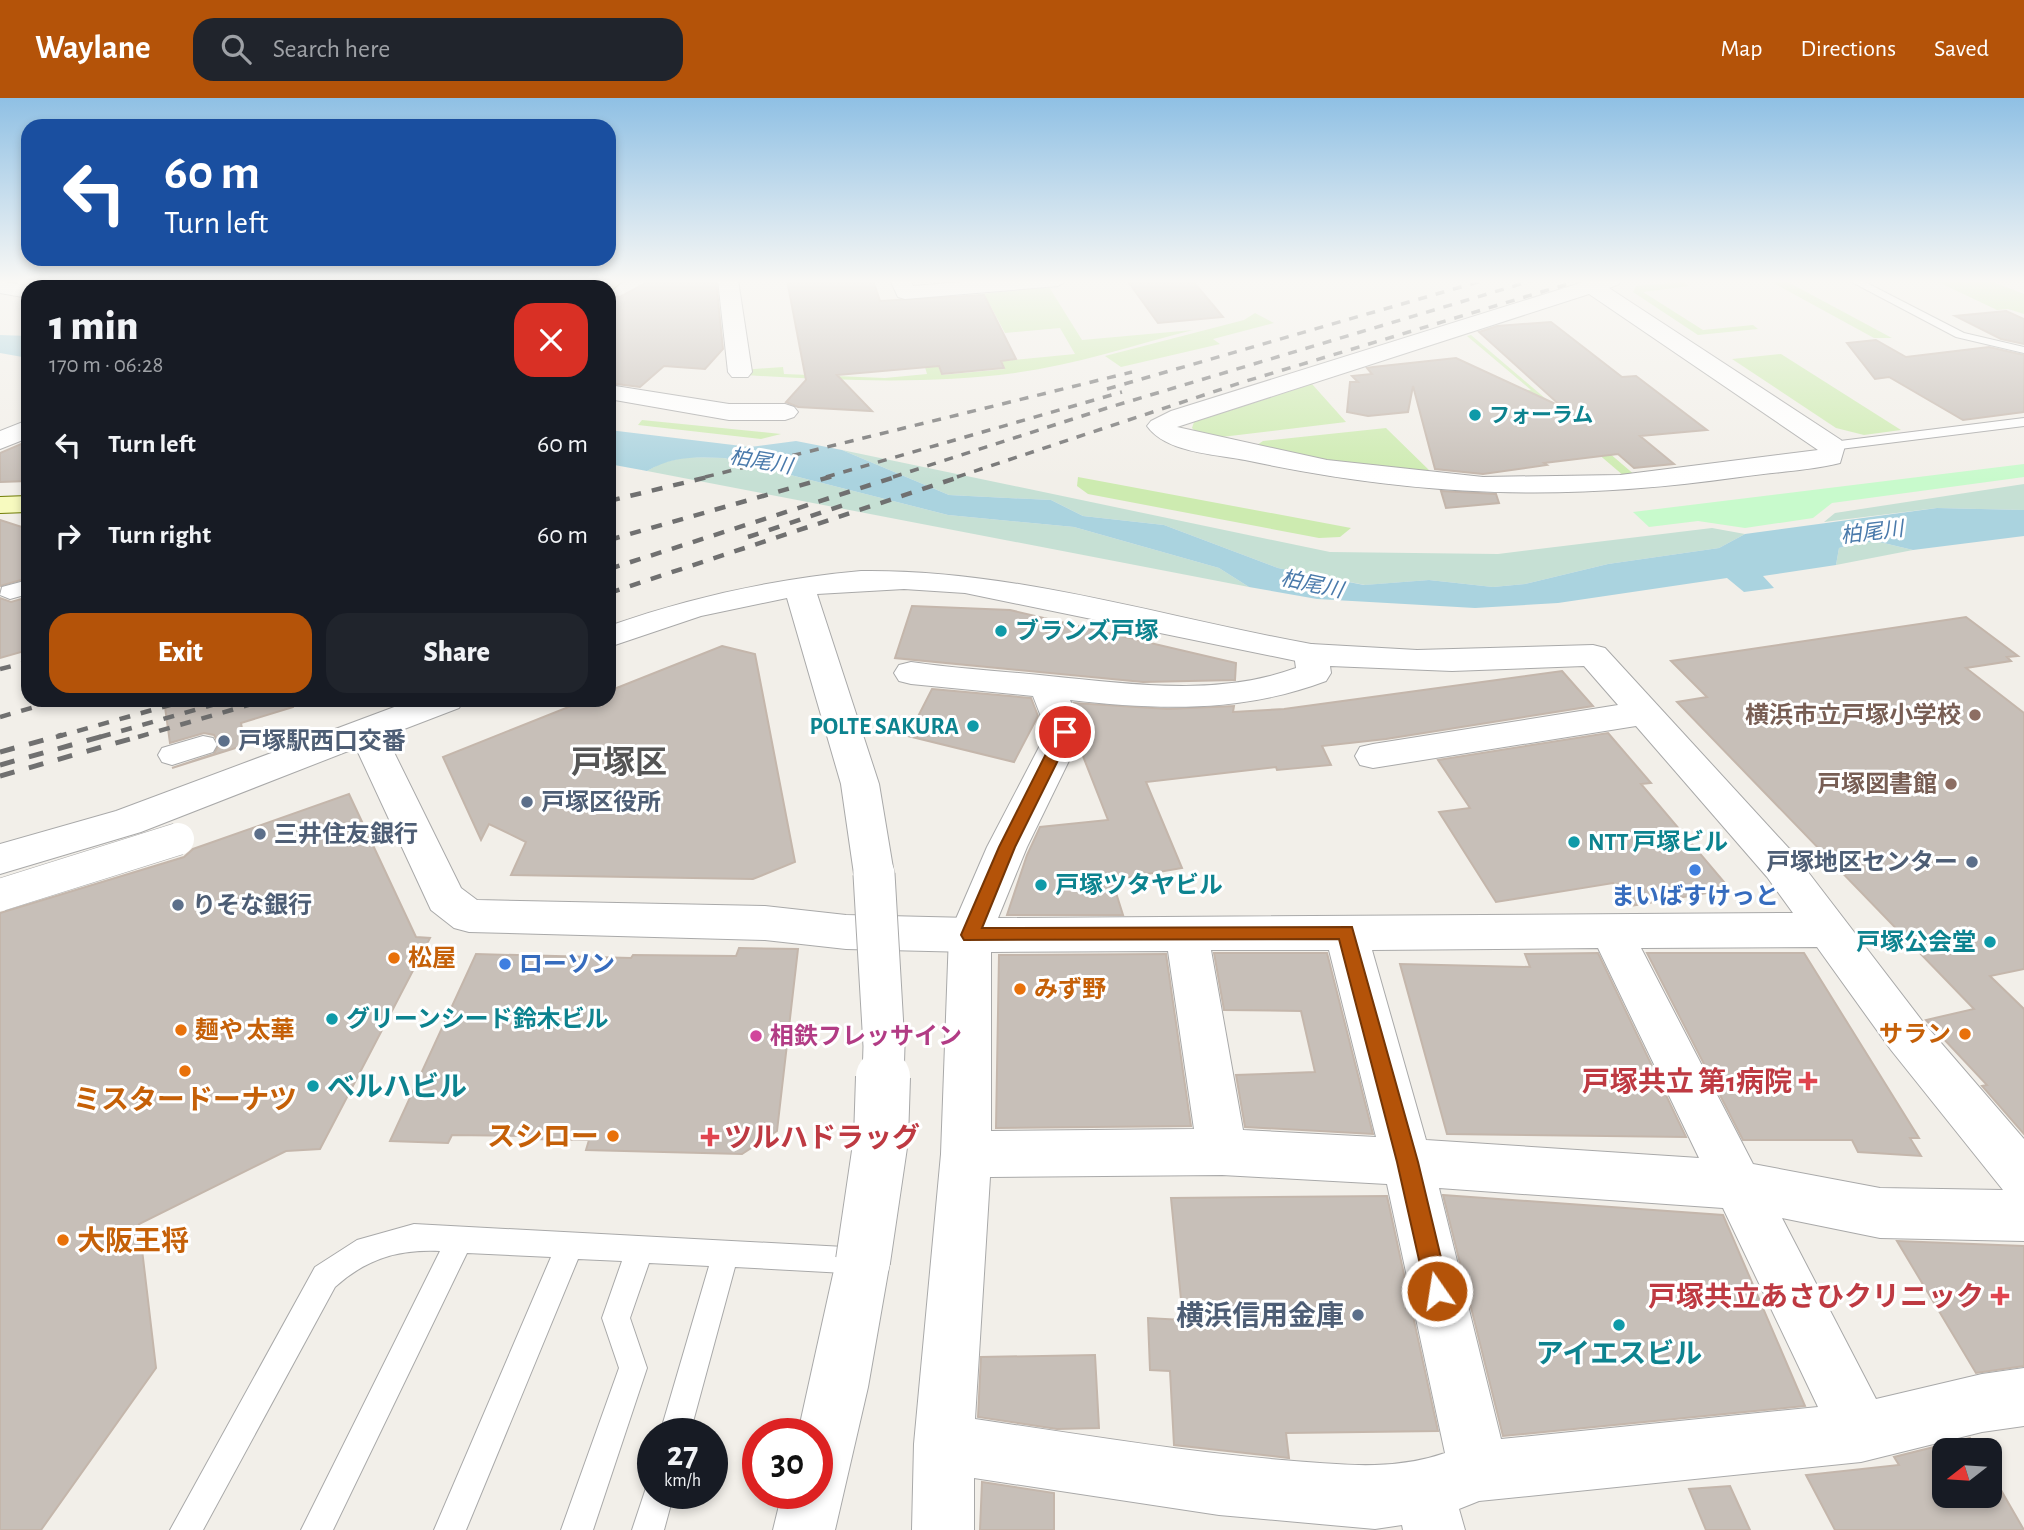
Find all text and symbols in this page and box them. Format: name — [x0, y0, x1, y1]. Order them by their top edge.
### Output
search box — [193, 18, 683, 81]
icon: search — [217, 30, 255, 68]
text: Waylane — [35, 32, 151, 65]
text: Search here — [273, 36, 390, 62]
text: Map — [1720, 37, 1762, 61]
text: Directions — [1800, 37, 1896, 61]
text: Saved — [1934, 37, 1989, 61]
icon: left — [49, 147, 140, 238]
text: 60 m — [164, 149, 260, 198]
text: Turn left — [164, 207, 268, 239]
button: close — [514, 303, 588, 377]
text: 1 min — [49, 305, 138, 347]
text: 170 m · 06:28 — [49, 354, 163, 377]
place label: フォーラム — [1489, 405, 1593, 426]
marker: フォーラム — [1467, 407, 1483, 423]
icon: left — [49, 426, 87, 464]
text: Turn left — [108, 431, 196, 457]
text: 60 m — [537, 431, 588, 457]
water label: 柏尾川 — [728, 445, 796, 478]
icon: right — [49, 517, 87, 555]
water label: 柏尾川 — [1839, 517, 1907, 547]
text: Turn right — [108, 522, 211, 548]
text: 60 m — [537, 522, 588, 548]
water label: 柏尾川 — [1279, 567, 1347, 602]
button: Exit — [49, 613, 312, 693]
button: Share — [326, 613, 588, 693]
place label: ブランズ戸塚 — [1015, 618, 1159, 644]
marker: ブランズ戸塚 — [993, 623, 1009, 639]
pin — [1035, 702, 1095, 762]
place label: 横浜市立戸塚小学校 — [1745, 702, 1961, 728]
marker: 横浜市立戸塚小学校 — [1967, 707, 1983, 723]
icon: arrive — [1046, 713, 1084, 751]
place label: POLTE SAKURA — [809, 715, 960, 739]
marker: POLTE SAKURA — [965, 718, 981, 734]
place label: 戸塚駅西口交番 — [238, 728, 406, 754]
marker: 戸塚駅西口交番 — [216, 733, 232, 749]
district label: 戸塚区 — [571, 746, 667, 779]
place label: 戸塚図書館 — [1817, 771, 1937, 797]
marker: 戸塚図書館 — [1943, 776, 1959, 792]
place label: 戸塚区役所 — [541, 789, 661, 815]
marker: 戸塚区役所 — [519, 794, 535, 810]
place label: 三井住友銀行 — [274, 821, 418, 847]
marker: 三井住友銀行 — [252, 826, 268, 842]
place label: NTT 戸塚ビル — [1588, 829, 1728, 855]
marker: NTT 戸塚ビル — [1566, 834, 1582, 850]
place label: 戸塚地区センター — [1766, 849, 1958, 875]
marker: 戸塚地区センター — [1964, 854, 1980, 870]
marker: まいばすけっと — [1687, 862, 1703, 878]
place label: 戸塚ツタヤビル — [1055, 872, 1223, 898]
marker: 戸塚ツタヤビル — [1033, 877, 1049, 893]
place label: まいばすけっと — [1611, 883, 1779, 909]
place label: りそな銀行 — [192, 892, 312, 918]
marker: りそな銀行 — [170, 897, 186, 913]
place label: 戸塚公会堂 — [1856, 929, 1976, 955]
marker: 戸塚公会堂 — [1982, 934, 1998, 950]
place label: 松屋 — [408, 945, 456, 971]
marker: 松屋 — [386, 950, 402, 966]
place label: ローソン — [519, 953, 615, 977]
marker: ローソン — [497, 956, 513, 972]
place label: みず野 — [1034, 976, 1106, 1002]
marker: みず野 — [1012, 981, 1028, 997]
place label: グリーンシード鈴木ビル — [346, 1006, 609, 1032]
marker: グリーンシード鈴木ビル — [324, 1011, 340, 1027]
place label: 麺や 太華 — [195, 1017, 295, 1043]
marker: 麺や 太華 — [173, 1022, 189, 1038]
place label: 相鉄フレッサイン — [770, 1023, 962, 1049]
place label: サラン — [1879, 1023, 1951, 1047]
marker: サラン — [1957, 1026, 1973, 1042]
marker: 相鉄フレッサイン — [748, 1028, 764, 1044]
marker: ミスタードーナツ — [177, 1063, 193, 1079]
place label: 戸塚共立 第1病院 — [1582, 1066, 1792, 1097]
marker: 戸塚共立 第1病院 — [1798, 1071, 1818, 1091]
place label: ベルハビル — [327, 1072, 467, 1102]
marker: ベルハビル — [305, 1078, 321, 1094]
place label: ミスタードーナツ — [73, 1085, 297, 1115]
place label: ツルハドラッグ — [724, 1122, 920, 1153]
place label: スシロー — [487, 1123, 599, 1152]
marker: スシロー — [605, 1128, 621, 1144]
marker: ツルハドラッグ — [702, 1129, 718, 1145]
place label: 大阪王将 — [77, 1226, 189, 1256]
marker: 大阪王将 — [55, 1232, 71, 1248]
position arrow — [1400, 1254, 1474, 1328]
place label: 戸塚共立あさひクリニック — [1648, 1282, 1984, 1312]
marker: 戸塚共立あさひクリニック — [1990, 1286, 2010, 1306]
place label: 横浜信用金庫 — [1176, 1301, 1344, 1331]
marker: 横浜信用金庫 — [1350, 1307, 1366, 1323]
marker: アイエスビル — [1611, 1317, 1627, 1333]
place label: アイエスビル — [1536, 1339, 1702, 1369]
speed limit sign: 30 — [742, 1418, 833, 1509]
text: 27 — [667, 1437, 698, 1472]
north arrow — [1932, 1438, 2002, 1508]
map controls — [1932, 1438, 2002, 1508]
text: km/h — [664, 1472, 701, 1490]

